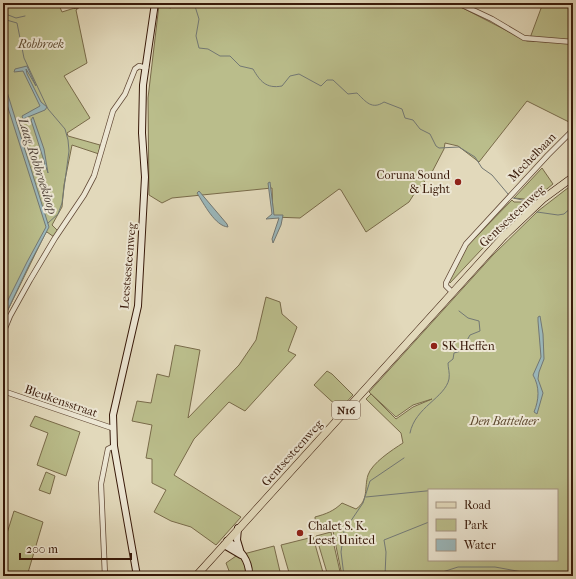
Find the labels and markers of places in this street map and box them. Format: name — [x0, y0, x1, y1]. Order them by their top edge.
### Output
place label: Coruna Sound & Light — [376, 168, 451, 196]
marker: Coruna Sound & Light — [453, 177, 463, 187]
place label: SK Heffen — [442, 339, 495, 353]
marker: SK Heffen — [429, 341, 439, 351]
place label: Chalet S. K. Leest United — [308, 519, 375, 547]
marker: Chalet S. K. Leest United — [295, 528, 305, 538]

